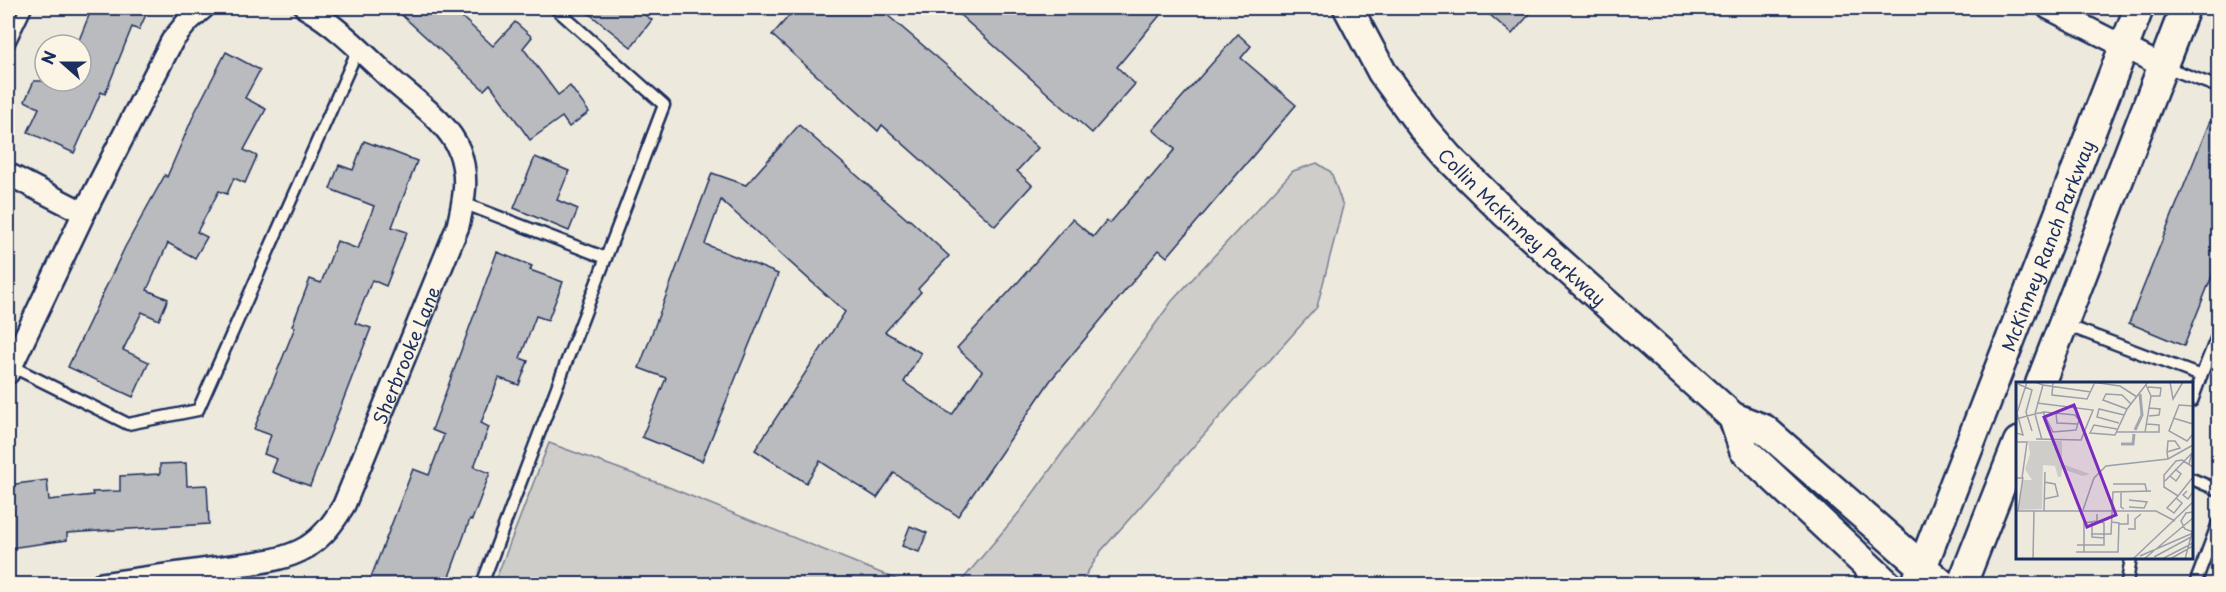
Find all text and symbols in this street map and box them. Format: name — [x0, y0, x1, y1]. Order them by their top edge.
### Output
north arrow — [33, 33, 93, 93]
text: N — [35, 47, 62, 67]
street label: McKinney Ranch Parkway — [1994, 136, 2100, 355]
street label: Collin McKinney Parkway — [1432, 142, 1613, 311]
street label: Sherbrooke Lane — [365, 282, 446, 428]
inset map — [2016, 382, 2193, 559]

